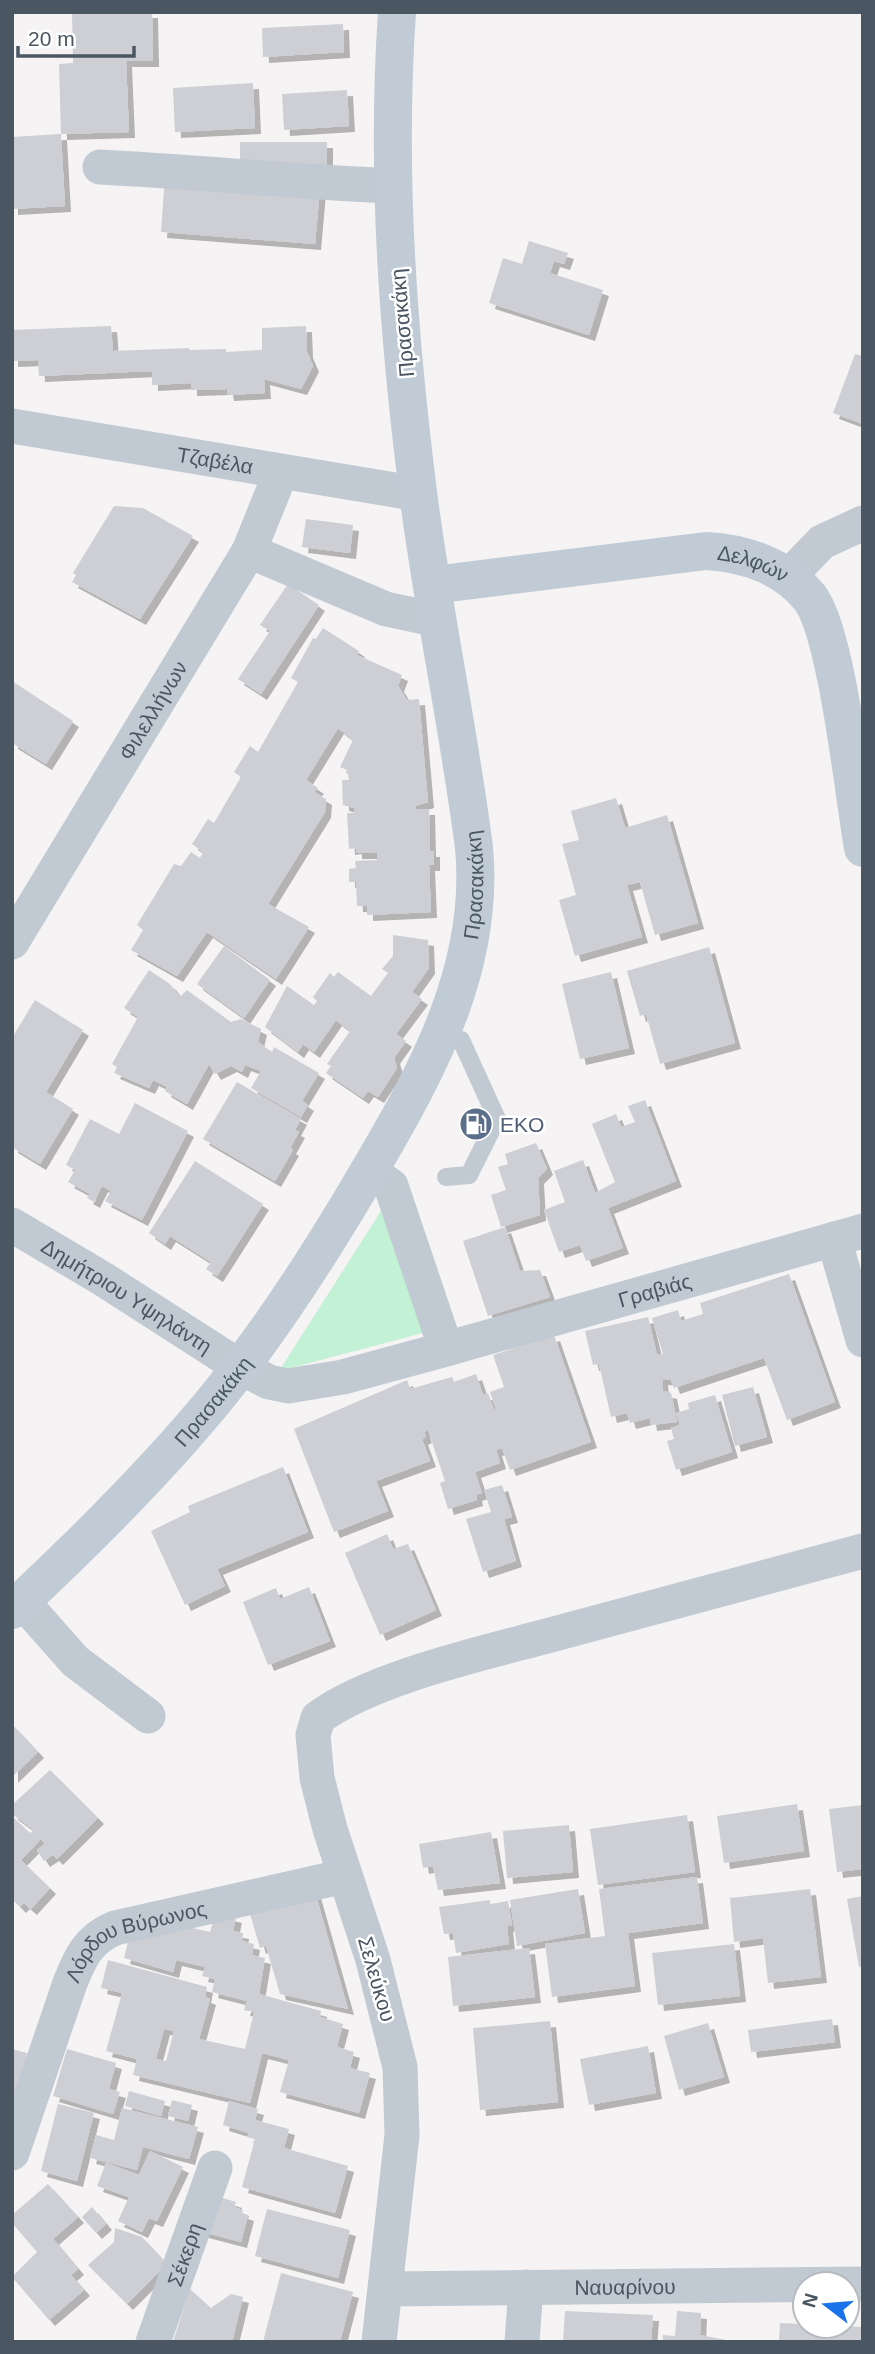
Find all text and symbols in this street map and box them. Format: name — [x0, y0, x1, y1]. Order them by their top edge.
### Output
scale bar — [18, 14, 133, 58]
text: 20 m — [28, 27, 75, 50]
street label: Πρασακάκη — [386, 268, 418, 378]
street label: Τζαβέλα — [175, 442, 255, 478]
street label: Δελφών — [716, 540, 793, 586]
street label: Φιλελλήνων — [114, 657, 191, 764]
street label: Πρασακάκη — [458, 829, 487, 941]
fuel station icon: EKO — [457, 1105, 495, 1143]
place label: EKO — [500, 1113, 544, 1136]
street label: Δημήτριου Υψηλάντη — [38, 1234, 216, 1358]
street label: Γραβιάς — [616, 1269, 694, 1311]
street label: Πρασακάκη — [169, 1352, 256, 1451]
street label: Λόρδου Βύρωνος — [60, 1896, 208, 1985]
street label: Σελεύκου — [354, 1934, 400, 2024]
street label: Σέκερη — [162, 2220, 206, 2289]
north arrow — [791, 2270, 861, 2340]
street label: Ναυαρίνου — [574, 2274, 676, 2299]
text: N — [798, 2291, 822, 2310]

